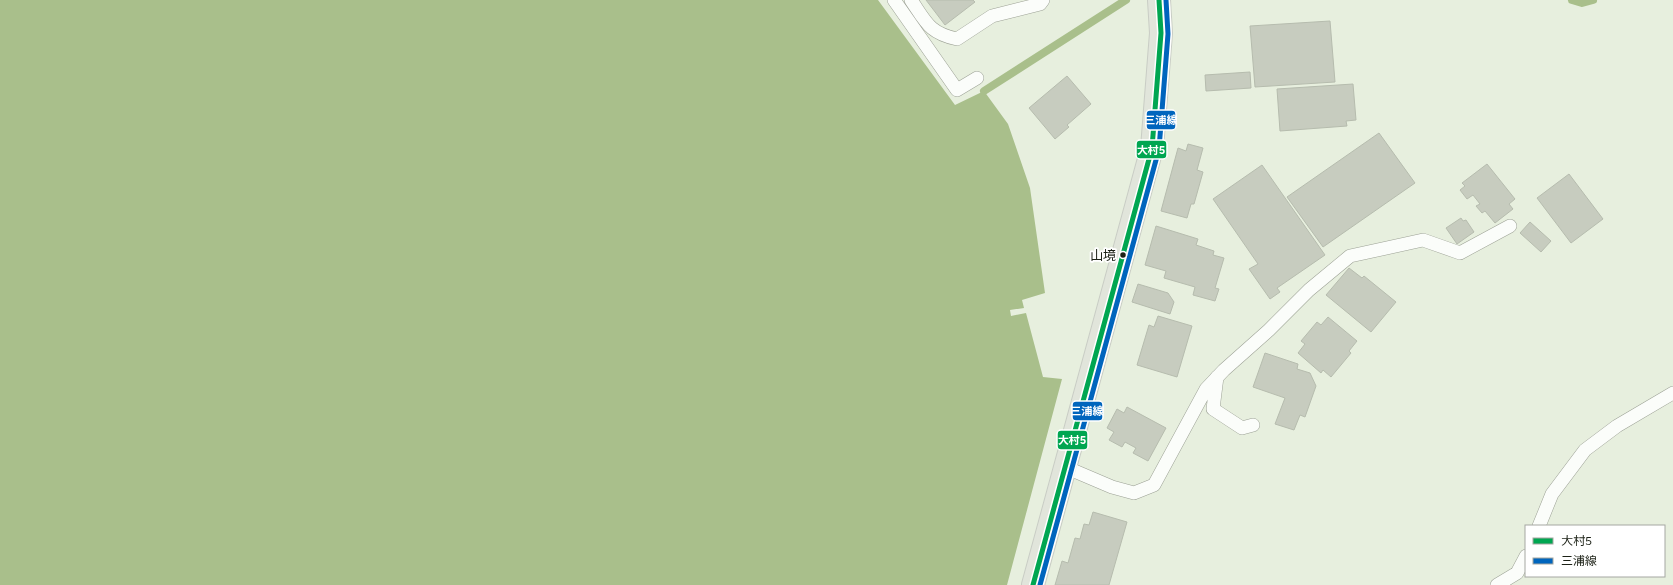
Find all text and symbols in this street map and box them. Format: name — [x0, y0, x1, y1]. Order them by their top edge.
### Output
line badge: 三浦線 — [1146, 110, 1176, 130]
text: 三浦線 — [1145, 114, 1178, 127]
line badge: 大村5 — [1136, 140, 1167, 159]
text: 大村5 — [1137, 144, 1165, 157]
place label: 山境 — [1090, 248, 1116, 263]
marker: 山境 — [1118, 250, 1128, 260]
line badge: 三浦線 — [1072, 401, 1103, 421]
text: 三浦線 — [1071, 405, 1104, 418]
line badge: 大村5 — [1057, 430, 1088, 450]
text: 大村5 — [1058, 434, 1086, 447]
legend — [1525, 525, 1665, 577]
text: 大村5 — [1561, 534, 1592, 548]
text: 三浦線 — [1561, 554, 1597, 568]

